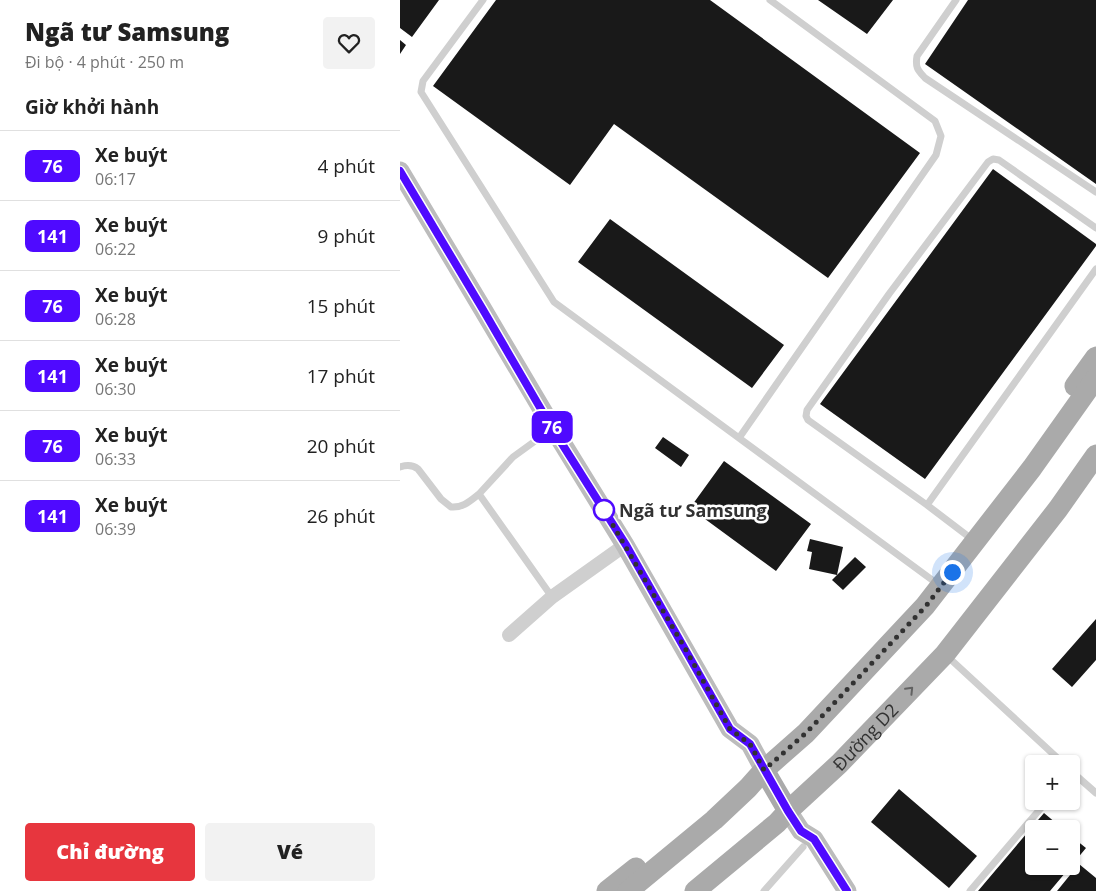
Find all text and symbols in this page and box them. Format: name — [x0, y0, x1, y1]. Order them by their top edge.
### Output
text: Ngã tư Samsung — [25, 15, 229, 48]
button: heart — [323, 17, 375, 69]
text: Đi bộ · 4 phút · 250 m — [25, 51, 184, 73]
text: Giờ khởi hành — [25, 94, 159, 120]
text: Xe buýt — [95, 142, 167, 168]
text: 4 phút — [317, 153, 375, 179]
text: 76 — [42, 154, 63, 178]
text: 06:17 — [95, 168, 136, 190]
text: Xe buýt — [95, 212, 167, 238]
text: 9 phút — [317, 223, 375, 249]
text: 141 — [37, 224, 68, 248]
text: 06:22 — [95, 238, 136, 260]
text: Xe buýt — [95, 282, 167, 308]
text: 15 phút — [307, 293, 375, 319]
text: 76 — [42, 294, 63, 318]
text: 06:28 — [95, 308, 136, 330]
text: Xe buýt — [95, 352, 167, 378]
text: 17 phút — [307, 363, 375, 389]
text: 141 — [37, 364, 68, 388]
text: 06:30 — [95, 378, 136, 400]
line badge: 76 — [530, 411, 574, 443]
text: 76 — [542, 415, 562, 439]
text: Xe buýt — [95, 422, 167, 448]
text: 20 phút — [307, 433, 375, 459]
text: 76 — [42, 434, 63, 458]
text: 06:33 — [95, 448, 136, 470]
text: Xe buýt — [95, 492, 167, 518]
place label: Ngã tư Samsung — [619, 498, 767, 522]
marker: Ngã tư Samsung — [593, 499, 615, 521]
text: 26 phút — [307, 503, 375, 529]
text: 141 — [37, 504, 68, 528]
text: 06:39 — [95, 518, 136, 540]
your location — [940, 560, 965, 585]
one-way arrow — [904, 687, 913, 696]
street label: Đường D2 — [827, 698, 903, 776]
map controls — [1025, 755, 1080, 875]
button: + — [1025, 755, 1080, 810]
button: − — [1025, 820, 1080, 875]
button: Chỉ đường — [25, 823, 195, 881]
button: Vé — [205, 823, 375, 881]

